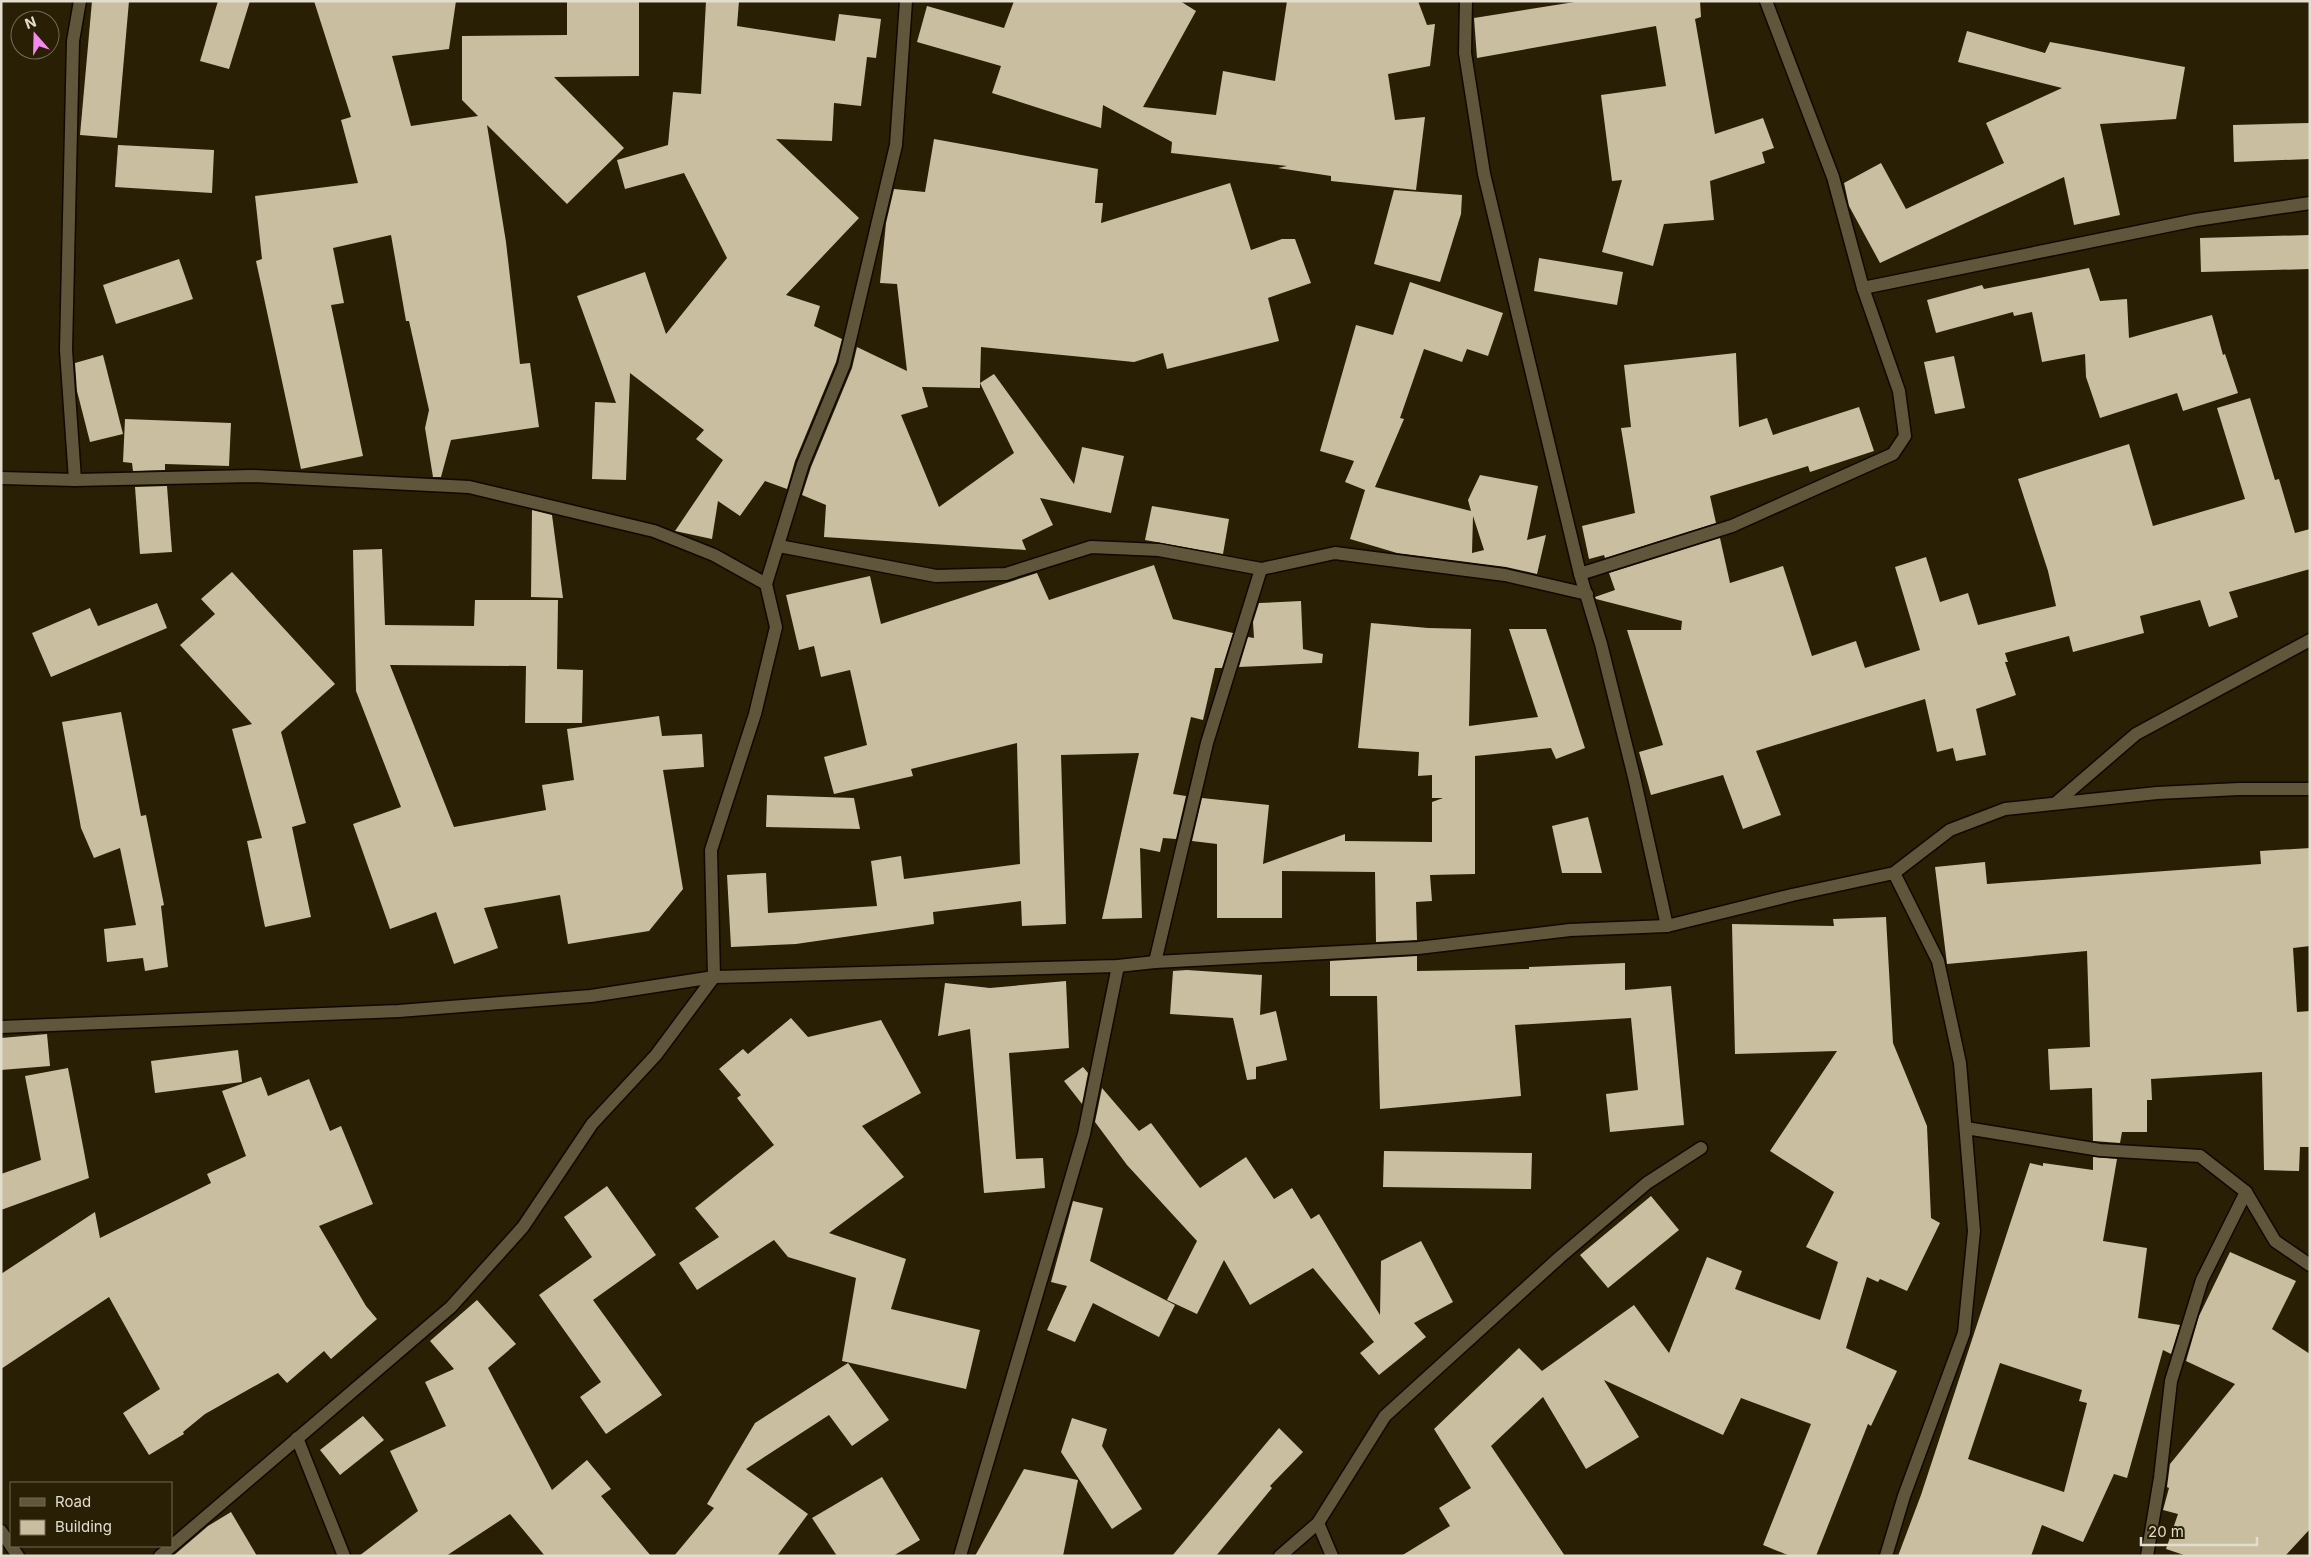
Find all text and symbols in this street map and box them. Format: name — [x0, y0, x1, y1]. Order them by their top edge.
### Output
north arrow — [10, 10, 60, 60]
text: N — [22, 13, 38, 32]
legend — [10, 1482, 172, 1547]
text: Road — [55, 1492, 91, 1511]
scale bar — [2141, 1514, 2257, 1546]
text: Building — [55, 1517, 112, 1536]
text: 20 m — [2148, 1522, 2184, 1541]

